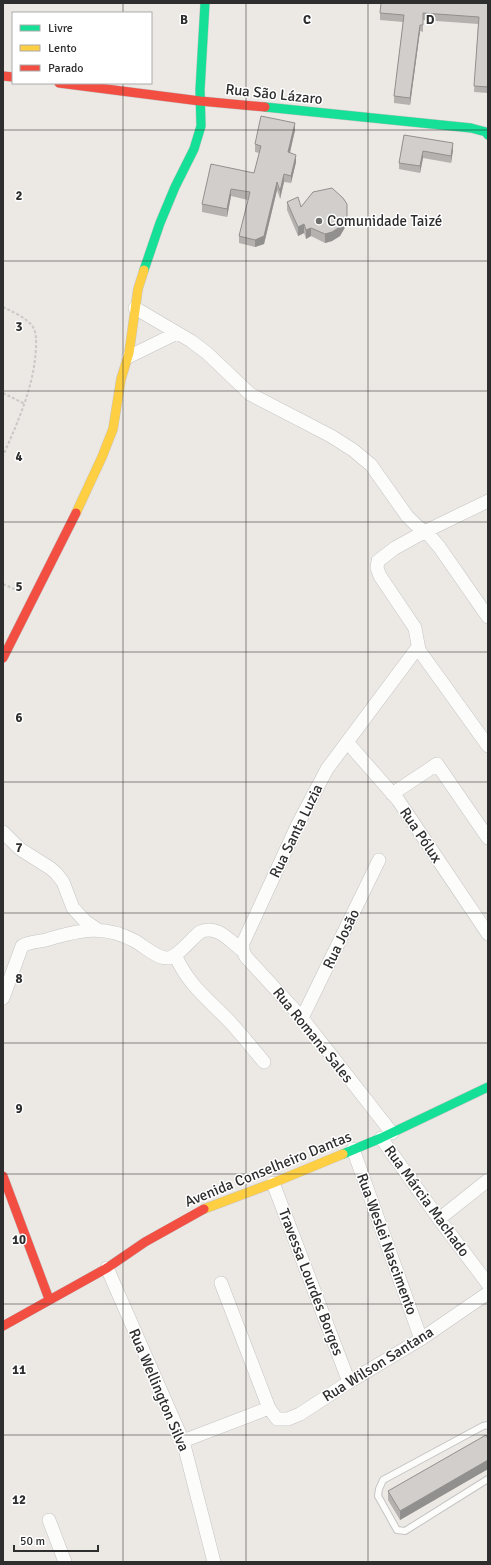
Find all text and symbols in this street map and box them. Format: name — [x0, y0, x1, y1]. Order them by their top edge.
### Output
legend — [12, 12, 152, 84]
text: B — [180, 12, 188, 28]
text: C — [303, 12, 311, 28]
text: D — [426, 12, 435, 28]
text: Livre — [48, 21, 73, 36]
text: Lento — [48, 41, 77, 56]
text: Parado — [48, 61, 84, 76]
street label: Rua São Lázaro — [225, 80, 324, 108]
text: 2 — [15, 188, 23, 204]
place label: Comunidade Taizé — [327, 212, 442, 230]
marker: Comunidade Taizé — [314, 216, 324, 226]
text: 3 — [15, 319, 23, 335]
text: 4 — [15, 449, 23, 465]
text: 5 — [15, 579, 23, 595]
text: 6 — [15, 710, 23, 726]
street label: Rua Santa Luzia — [266, 781, 326, 881]
street label: Rua Pólux — [396, 804, 446, 866]
text: 7 — [15, 840, 23, 856]
street label: Rua Josão — [319, 906, 363, 972]
text: 8 — [15, 971, 23, 987]
street label: Rua Romana Sales — [269, 984, 357, 1087]
text: 9 — [15, 1101, 23, 1117]
street label: Avenida Conselheiro Dantas — [182, 1127, 354, 1211]
street label: Rua Márcia Machado — [381, 1142, 474, 1260]
street label: Rua Weslei Nascimento — [353, 1171, 421, 1317]
street label: Travessa Lourdes Borges — [275, 1206, 348, 1358]
text: 10 — [12, 1232, 26, 1248]
street label: Rua Wilson Santana — [319, 1323, 437, 1405]
street label: Rua Wellington Silva — [125, 1326, 193, 1454]
text: 11 — [12, 1362, 26, 1378]
text: 12 — [12, 1492, 26, 1508]
scale bar — [14, 1527, 98, 1553]
text: 50 m — [20, 1534, 45, 1549]

